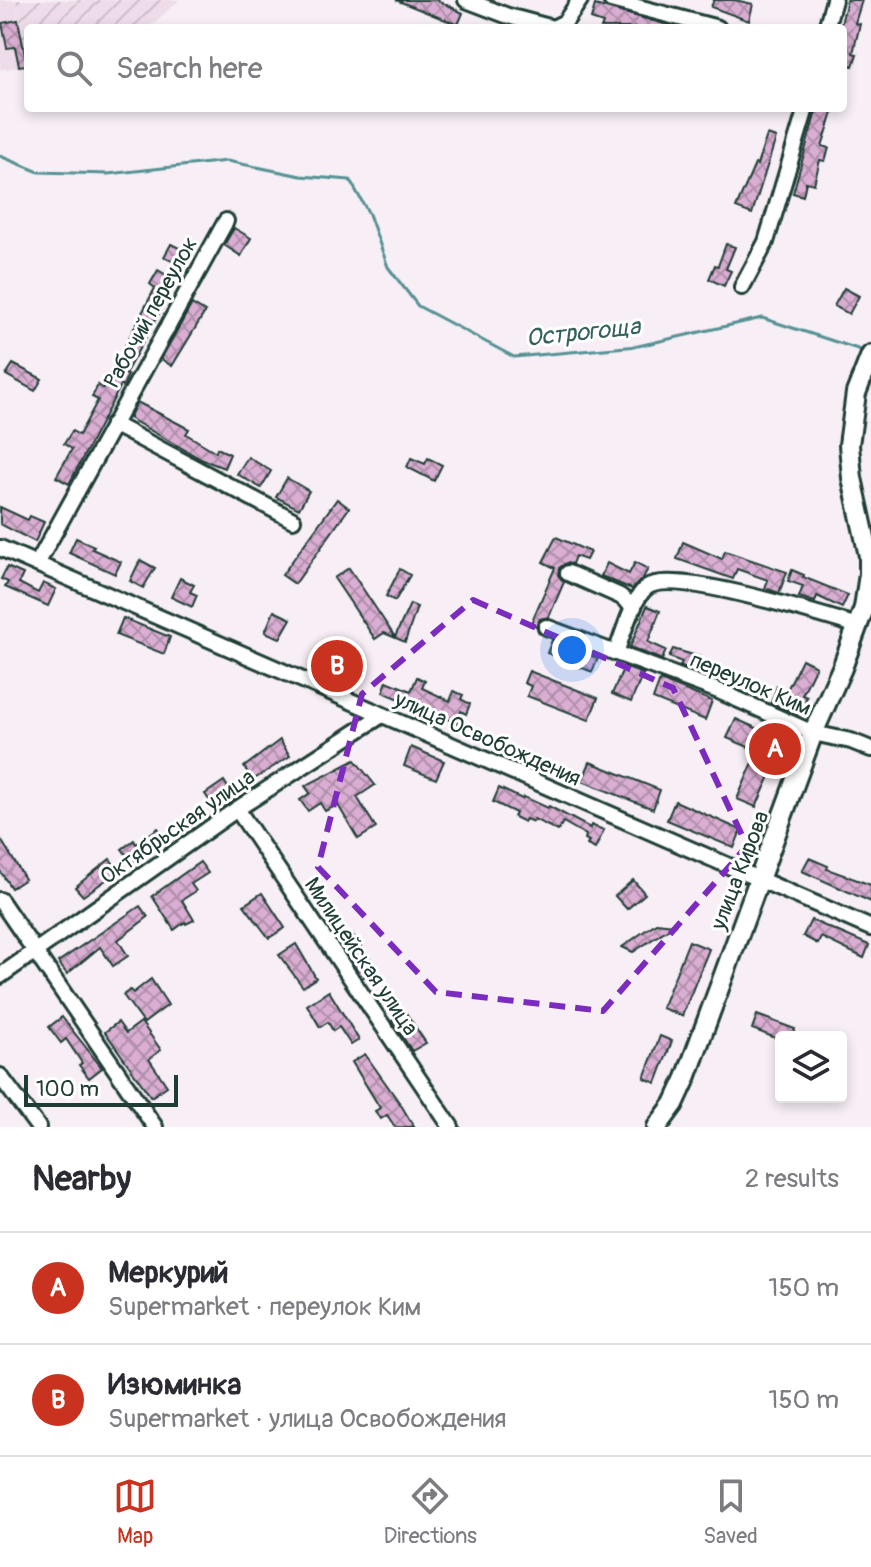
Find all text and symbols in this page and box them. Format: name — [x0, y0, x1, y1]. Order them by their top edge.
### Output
search box — [24, 24, 847, 112]
icon: search — [52, 46, 96, 90]
text: Search here — [116, 50, 263, 87]
street label: Рабочий переулок — [98, 232, 204, 393]
water label: Острогоща — [524, 312, 643, 353]
your location — [552, 630, 592, 670]
pin: B — [311, 636, 363, 696]
street label: переулок Ким — [686, 646, 816, 722]
street label: улица Освобождения — [389, 685, 585, 793]
pin: A — [749, 719, 801, 779]
street label: Октябрьская улица — [95, 763, 260, 891]
street label: улица Кирова — [704, 807, 775, 935]
street label: Милицейская улица — [298, 872, 424, 1041]
map controls — [775, 1031, 847, 1103]
button: layers — [775, 1031, 847, 1103]
scale bar — [24, 1071, 178, 1107]
text: 100 m — [36, 1075, 99, 1103]
text: Nearby — [32, 1158, 131, 1201]
text: 2 results — [745, 1163, 839, 1195]
text: Меркурий — [108, 1254, 229, 1291]
text: A — [50, 1272, 66, 1304]
text: 150 m — [768, 1272, 839, 1304]
text: Supermarket · переулок Ким — [108, 1291, 421, 1323]
text: Изюминка — [108, 1366, 241, 1403]
text: B — [51, 1384, 65, 1416]
text: 150 m — [768, 1384, 839, 1416]
text: Supermarket · улица Освобождения — [108, 1403, 506, 1435]
tab: Map — [113, 1474, 157, 1550]
tab: Directions — [384, 1474, 477, 1550]
tab: Saved — [703, 1474, 758, 1550]

